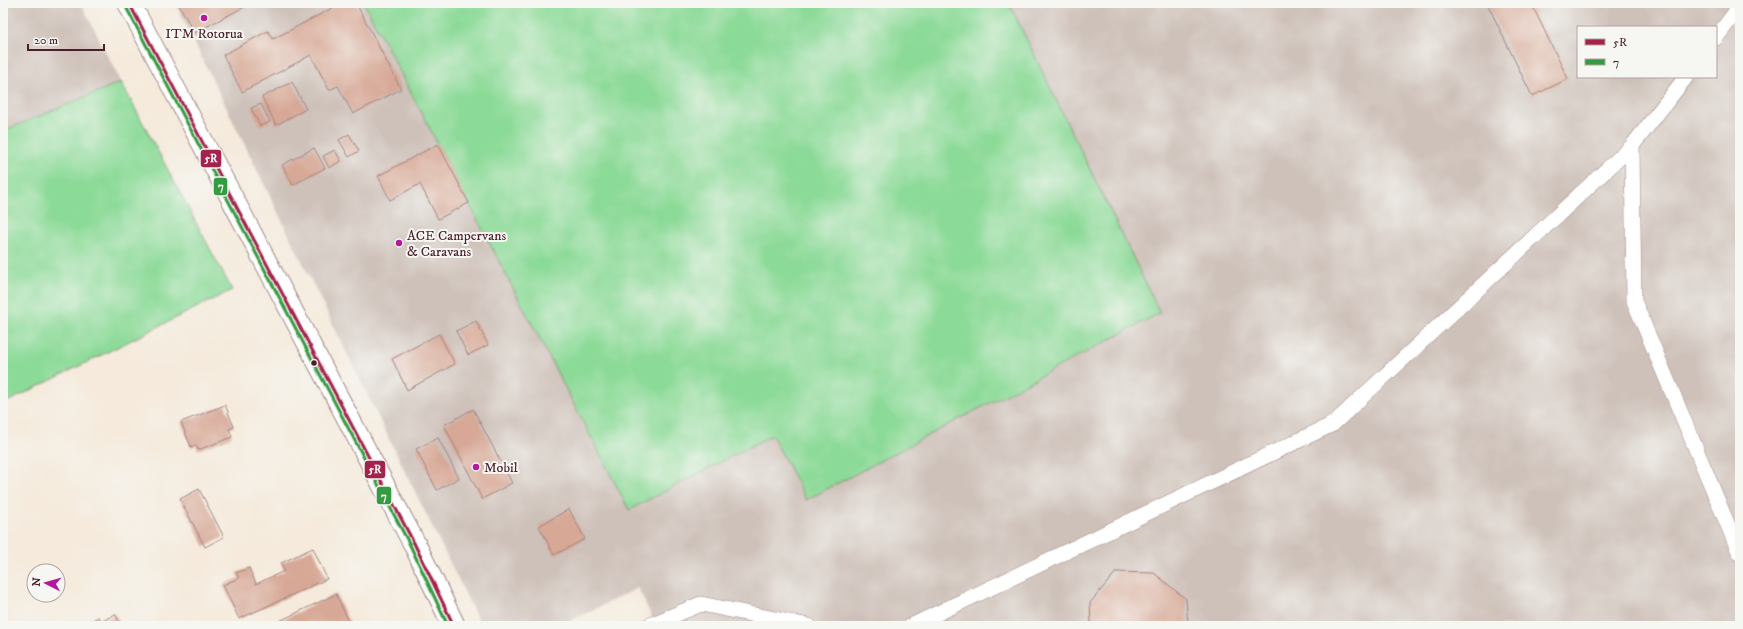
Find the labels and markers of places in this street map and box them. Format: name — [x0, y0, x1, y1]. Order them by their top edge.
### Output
marker: ITM Rotorua — [199, 13, 209, 23]
place label: ITM Rotorua — [165, 25, 243, 43]
place label: ACE Campervans & Caravans — [407, 227, 506, 261]
marker: ACE Campervans & Caravans — [394, 238, 404, 248]
unlabelled marker — [309, 358, 319, 368]
place label: Mobil — [484, 459, 519, 477]
marker: Mobil — [471, 462, 481, 472]

